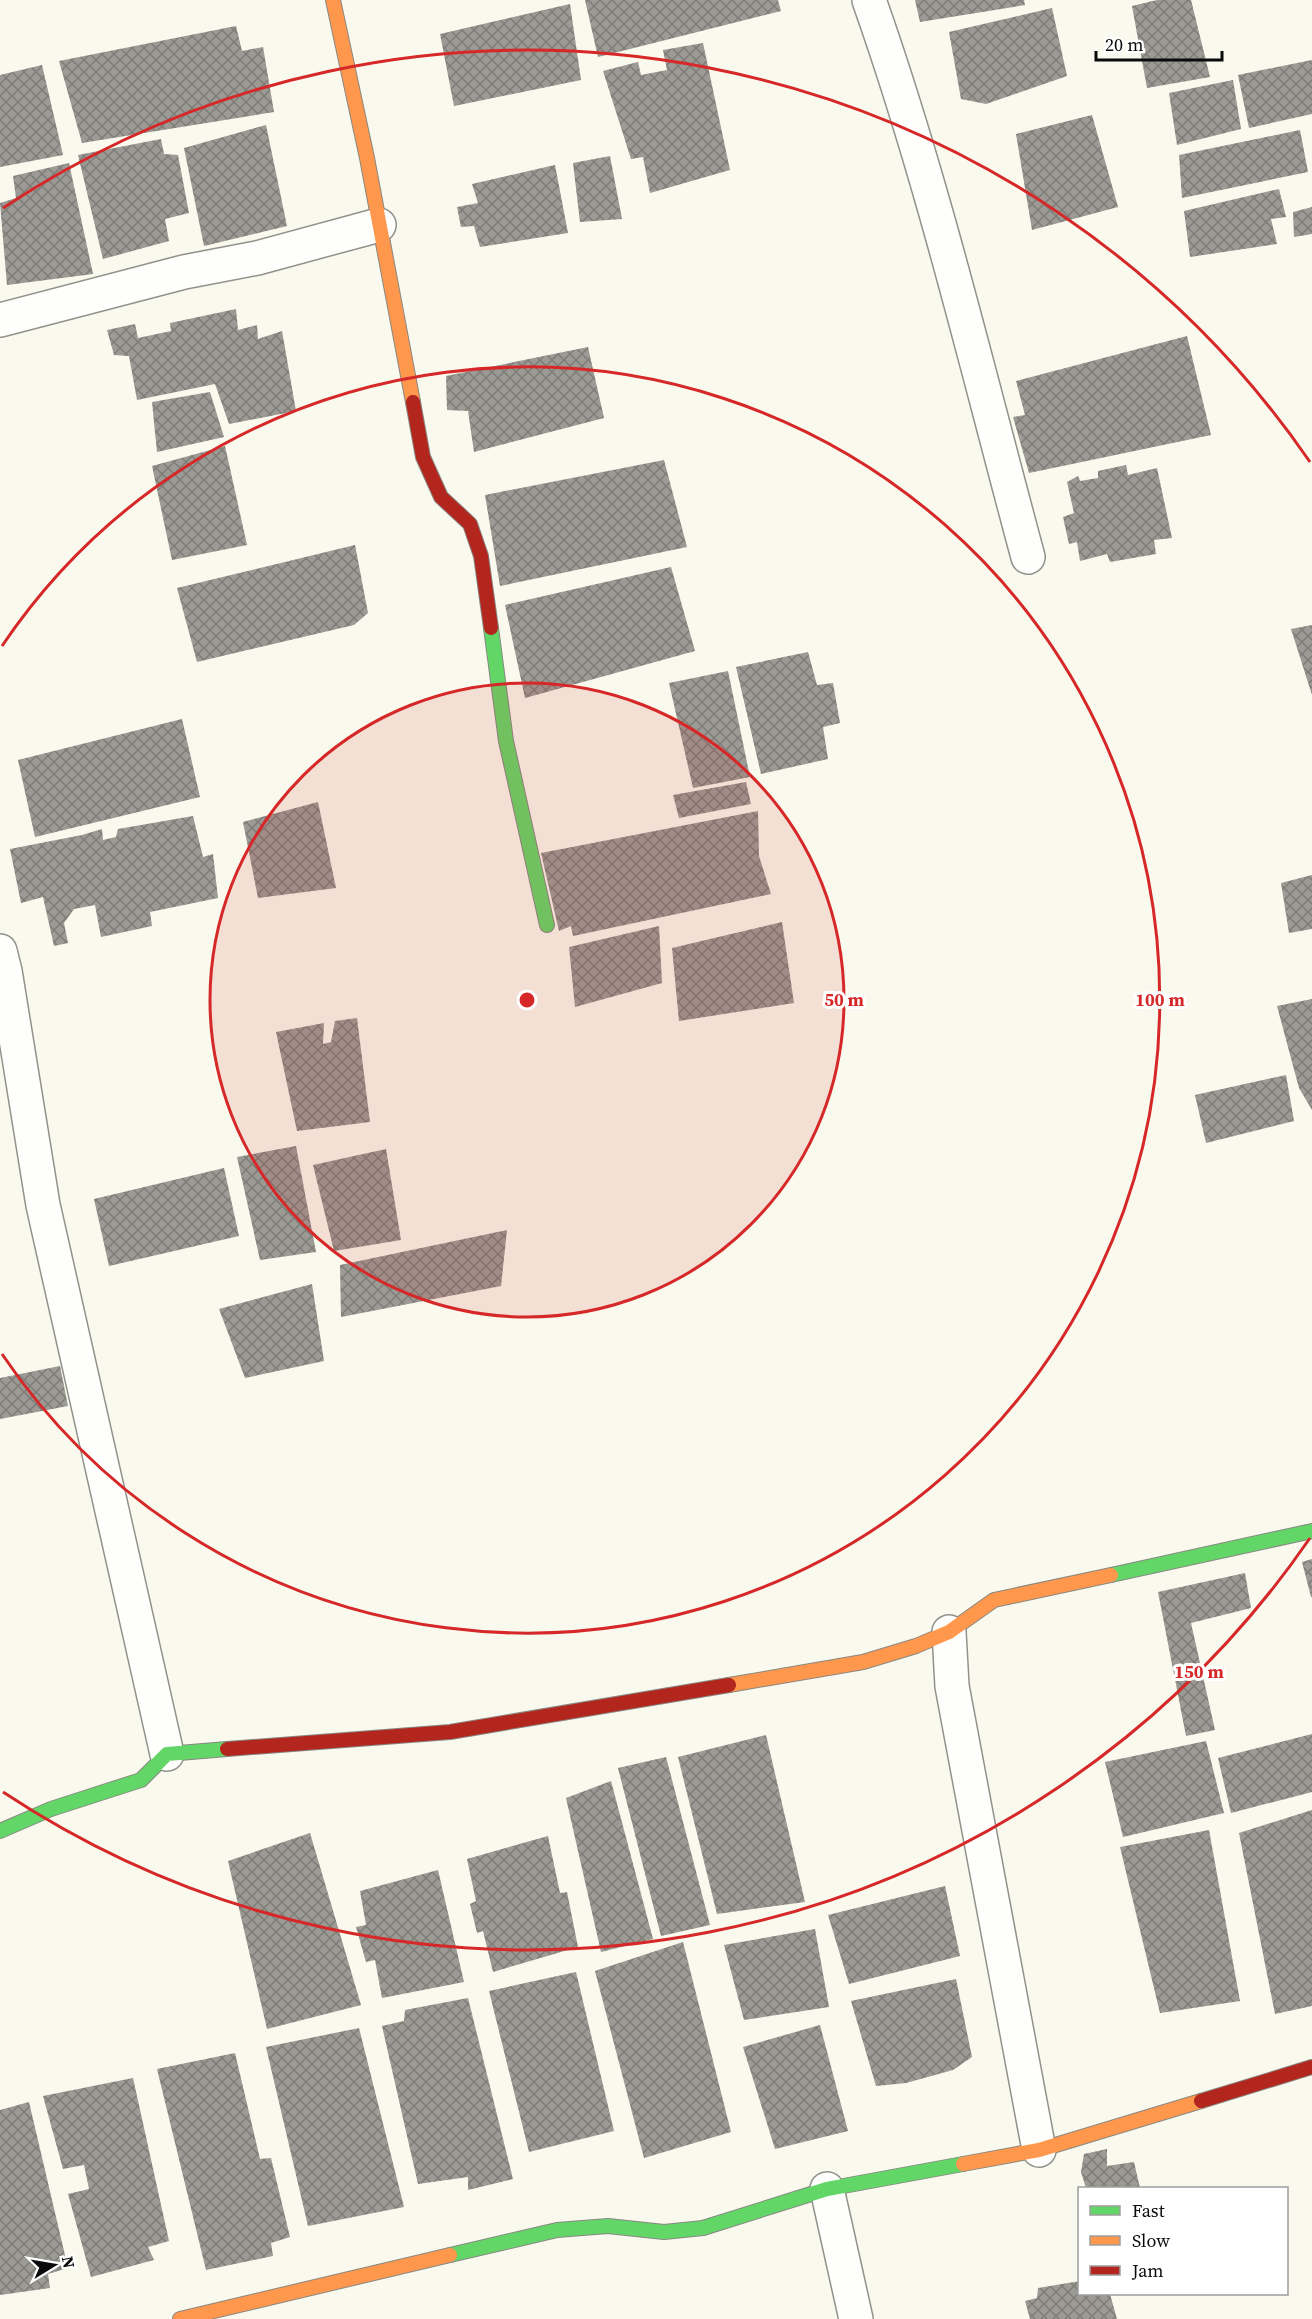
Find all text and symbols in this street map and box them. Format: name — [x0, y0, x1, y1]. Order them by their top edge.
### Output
scale bar — [1096, 24, 1222, 62]
text: 20 m — [1105, 32, 1143, 57]
text: 50 m — [824, 987, 864, 1012]
text: 100 m — [1135, 987, 1185, 1012]
centre of rings — [517, 990, 537, 1010]
text: 150 m — [1174, 1659, 1224, 1684]
legend — [1078, 2187, 1288, 2295]
text: Fast — [1132, 2198, 1165, 2223]
text: Slow — [1132, 2228, 1170, 2253]
north arrow — [24, 2235, 84, 2295]
text: N — [57, 2254, 81, 2270]
text: Jam — [1131, 2258, 1164, 2283]

